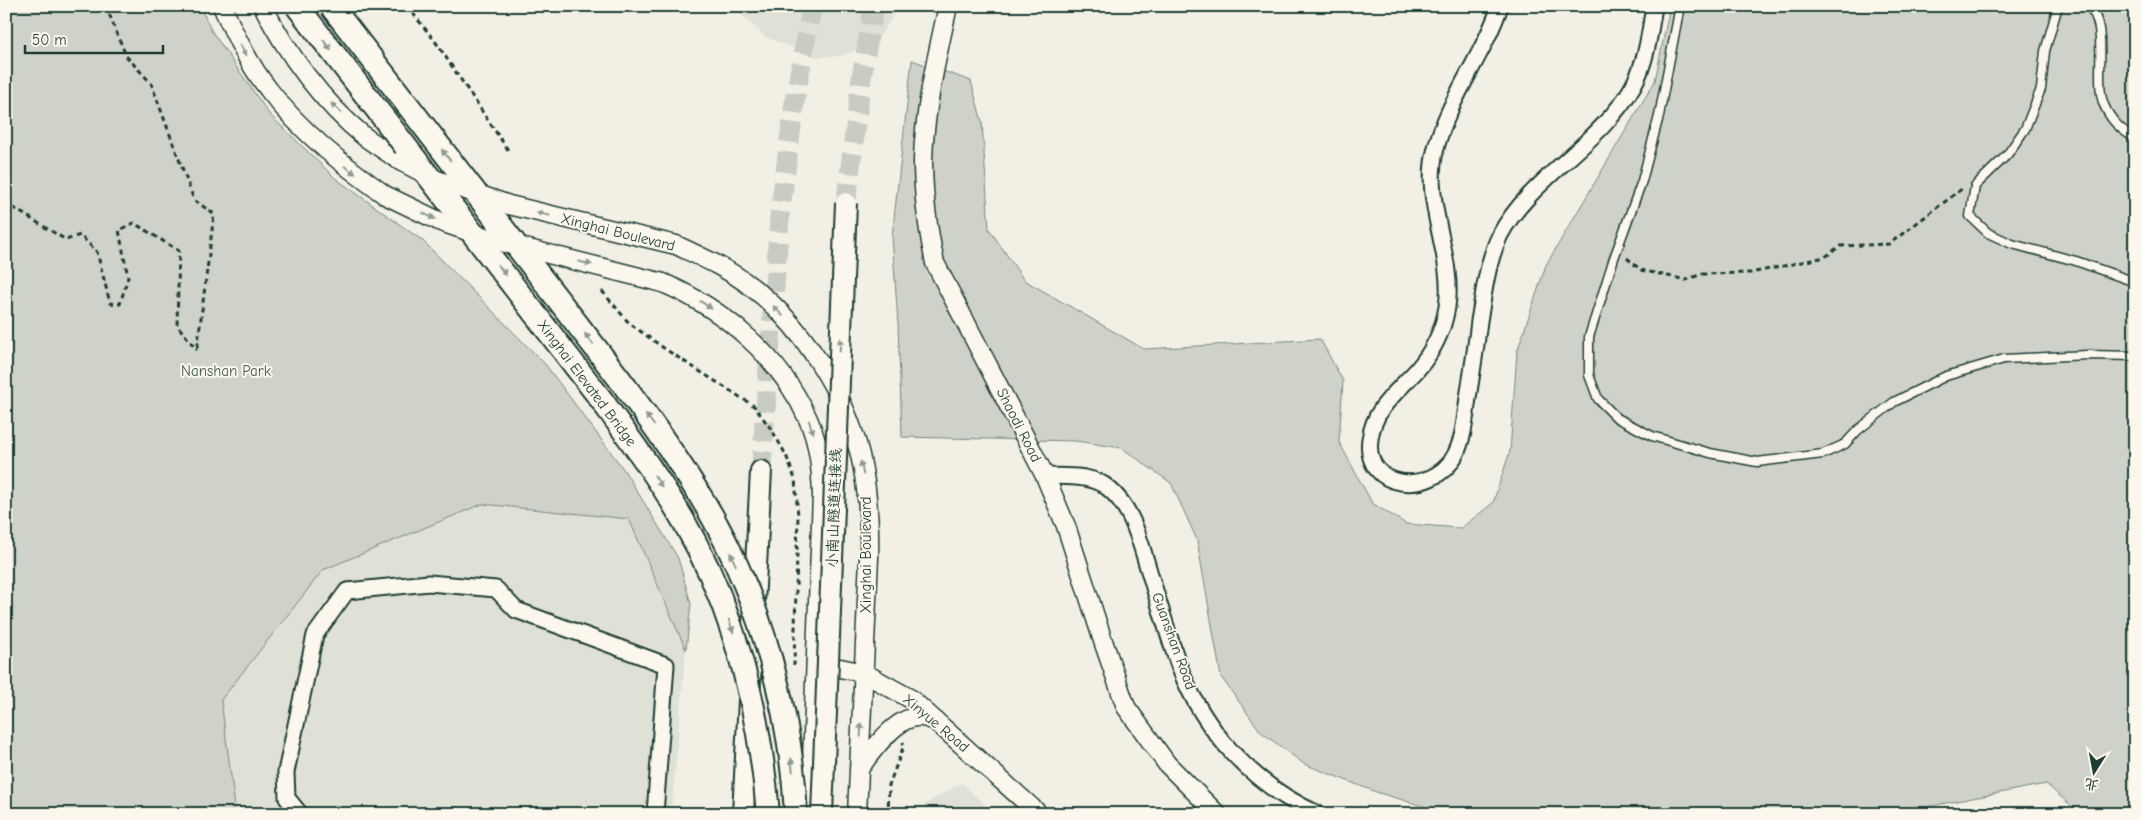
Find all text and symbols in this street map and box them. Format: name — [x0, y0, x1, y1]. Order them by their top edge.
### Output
scale bar — [25, 22, 162, 54]
text: 50 m — [32, 31, 67, 49]
one-way arrow — [321, 38, 332, 51]
one-way arrow — [239, 43, 247, 57]
one-way arrow — [330, 102, 342, 114]
one-way arrow — [440, 149, 451, 162]
one-way arrow — [344, 165, 357, 175]
street label: Xinghai Boulevard — [559, 209, 677, 255]
one-way arrow — [536, 210, 551, 218]
one-way arrow — [422, 213, 436, 221]
one-way arrow — [577, 259, 592, 267]
one-way arrow — [496, 263, 507, 276]
one-way arrow — [700, 300, 713, 310]
one-way arrow — [772, 306, 784, 318]
street label: Xinghai Elevated Bridge — [533, 316, 641, 450]
one-way arrow — [583, 333, 594, 346]
one-way arrow — [837, 337, 845, 353]
park label: Nanshan Park — [181, 362, 272, 380]
street label: Shaodi Road — [993, 385, 1045, 465]
one-way arrow — [645, 413, 655, 427]
one-way arrow — [807, 419, 815, 434]
street label: 小南山隧道连接线 — [823, 448, 845, 568]
one-way arrow — [858, 459, 866, 475]
one-way arrow — [653, 474, 663, 487]
street label: Xinghai Boulevard — [857, 497, 875, 614]
one-way arrow — [729, 552, 737, 566]
street label: Guanshan Road — [1148, 590, 1200, 692]
one-way arrow — [728, 618, 735, 633]
street label: Xinyue Road — [899, 690, 973, 756]
one-way arrow — [858, 722, 866, 738]
north arrow — [2068, 748, 2118, 798]
one-way arrow — [788, 757, 796, 773]
text: 北 — [2083, 775, 2100, 794]

